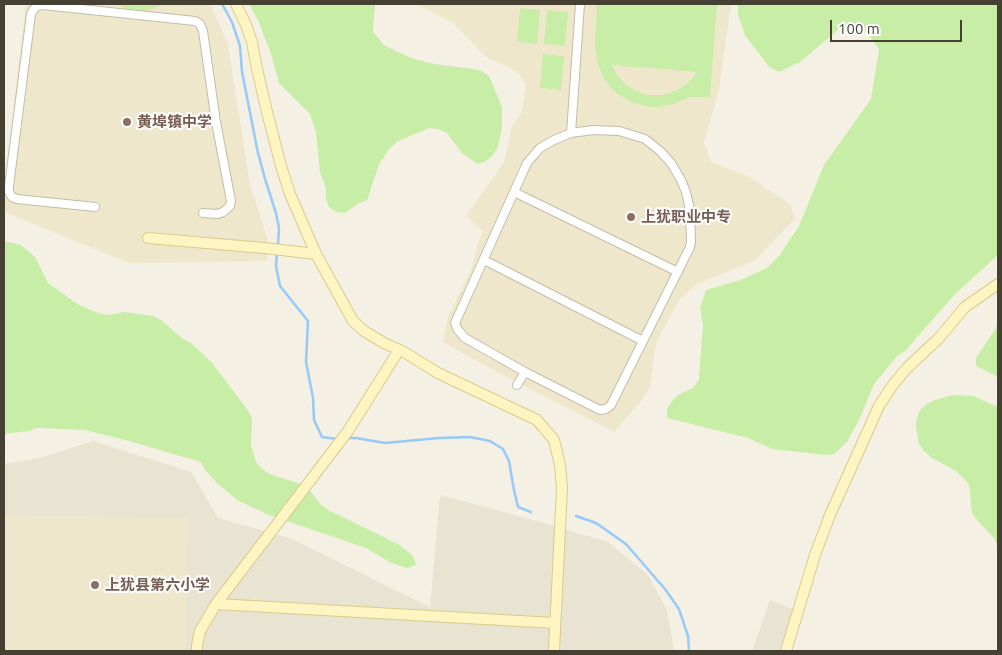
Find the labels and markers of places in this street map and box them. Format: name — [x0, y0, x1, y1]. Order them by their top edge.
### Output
place label: 黄埠镇中学 — [137, 113, 212, 131]
marker: 黄埠镇中学 — [121, 116, 133, 128]
place label: 上犹职业中专 — [641, 208, 731, 226]
marker: 上犹职业中专 — [625, 211, 637, 223]
place label: 上犹县第六小学 — [105, 576, 210, 594]
marker: 上犹县第六小学 — [89, 579, 101, 591]

